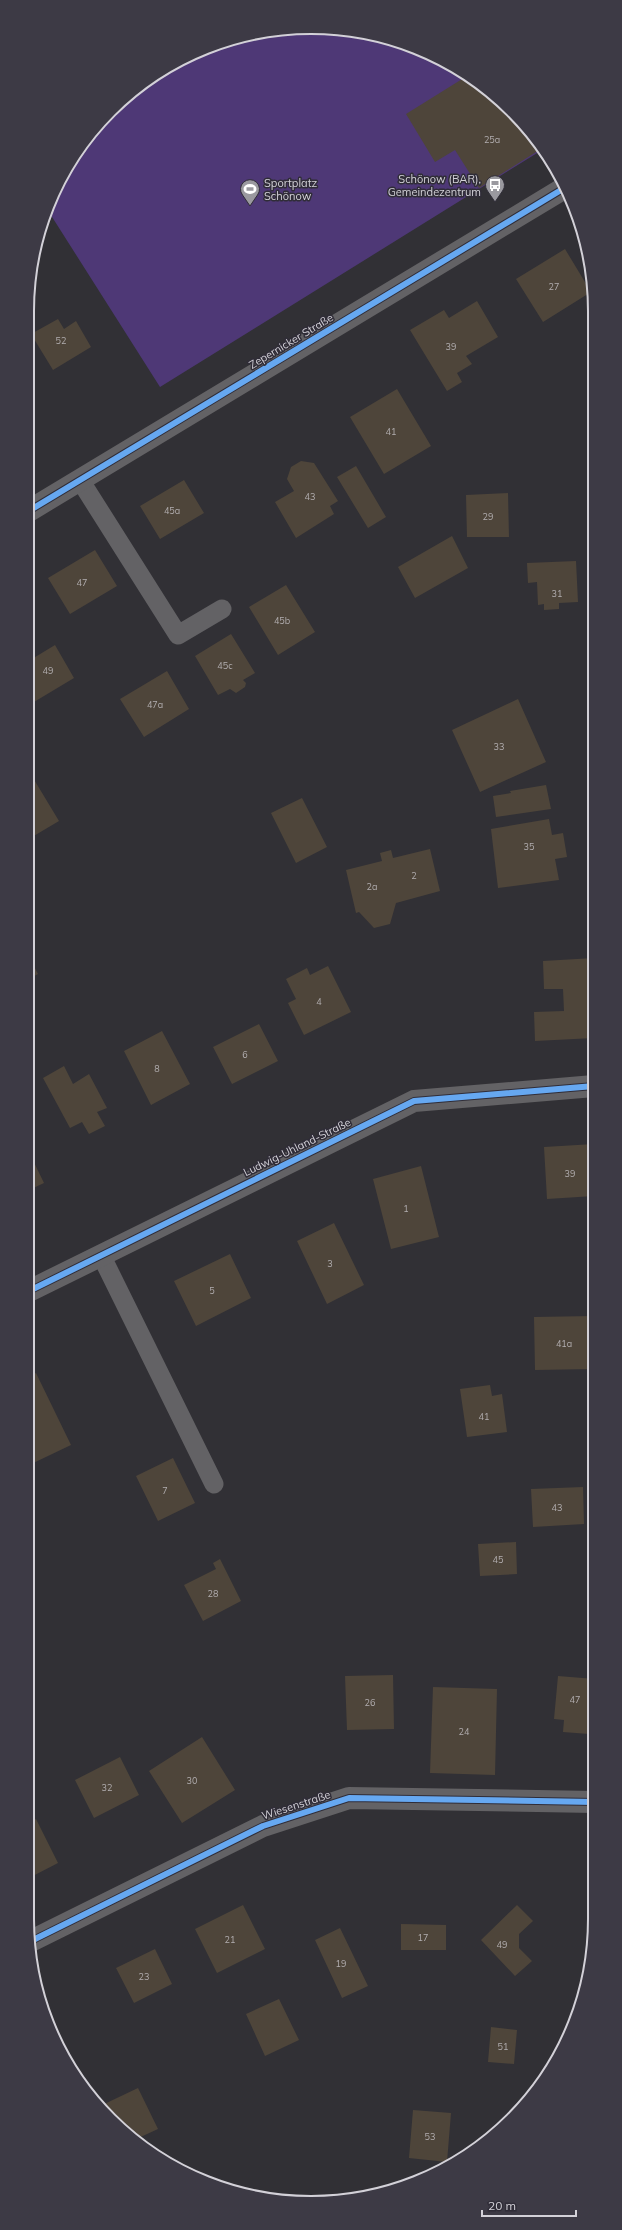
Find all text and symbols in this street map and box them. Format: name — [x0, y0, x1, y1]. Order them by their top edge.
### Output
house number: 25a — [484, 134, 500, 145]
place label: Schönow (BAR), Gemeindezentrum — [388, 172, 481, 199]
bus stop icon: Schönow (BAR), Gemeindezentrum — [484, 174, 506, 202]
place label: Sportplatz Schönow — [264, 176, 318, 203]
sports icon: Sportplatz Schönow — [239, 178, 261, 206]
house number: 27 — [549, 281, 559, 292]
street label: Zepernicker Straße — [246, 310, 336, 372]
house number: 52 — [56, 335, 66, 346]
house number: 39 — [446, 341, 456, 352]
house number: 41 — [386, 426, 396, 437]
house number: 43 — [305, 491, 315, 502]
house number: 45a — [164, 505, 180, 516]
house number: 29 — [483, 511, 493, 522]
house number: 47 — [77, 577, 87, 588]
house number: 31 — [552, 588, 562, 599]
house number: 45b — [274, 615, 290, 626]
house number: 45c — [217, 660, 233, 671]
house number: 49 — [43, 665, 53, 676]
house number: 47a — [147, 699, 163, 710]
house number: 33 — [494, 741, 504, 752]
house number: 35 — [524, 841, 535, 852]
house number: 2 — [411, 870, 417, 881]
house number: 2a — [367, 881, 377, 892]
house number: 4 — [316, 996, 322, 1007]
house number: 6 — [242, 1049, 248, 1060]
house number: 8 — [154, 1063, 160, 1074]
street label: Ludwig-Uhland-Straße — [241, 1115, 353, 1179]
house number: 39 — [565, 1168, 575, 1179]
house number: 1 — [403, 1203, 409, 1214]
house number: 3 — [327, 1258, 333, 1269]
house number: 5 — [209, 1285, 215, 1296]
house number: 41a — [556, 1338, 572, 1349]
house number: 41 — [479, 1411, 489, 1422]
house number: 7 — [162, 1485, 168, 1496]
house number: 43 — [552, 1502, 562, 1513]
house number: 45 — [493, 1554, 504, 1565]
house number: 28 — [208, 1588, 218, 1599]
house number: 47 — [570, 1694, 580, 1705]
house number: 26 — [365, 1697, 375, 1708]
house number: 24 — [459, 1726, 470, 1737]
house number: 30 — [187, 1775, 197, 1786]
house number: 32 — [102, 1782, 112, 1793]
street label: Wiesenstraße — [260, 1787, 332, 1823]
house number: 17 — [418, 1932, 428, 1943]
house number: 21 — [225, 1934, 235, 1945]
house number: 49 — [497, 1939, 507, 1950]
house number: 19 — [336, 1958, 346, 1969]
house number: 23 — [139, 1971, 149, 1982]
house number: 51 — [498, 2041, 508, 2052]
house number: 53 — [425, 2131, 435, 2142]
scale bar — [482, 2192, 576, 2218]
text: 20 m — [488, 2198, 516, 2213]

